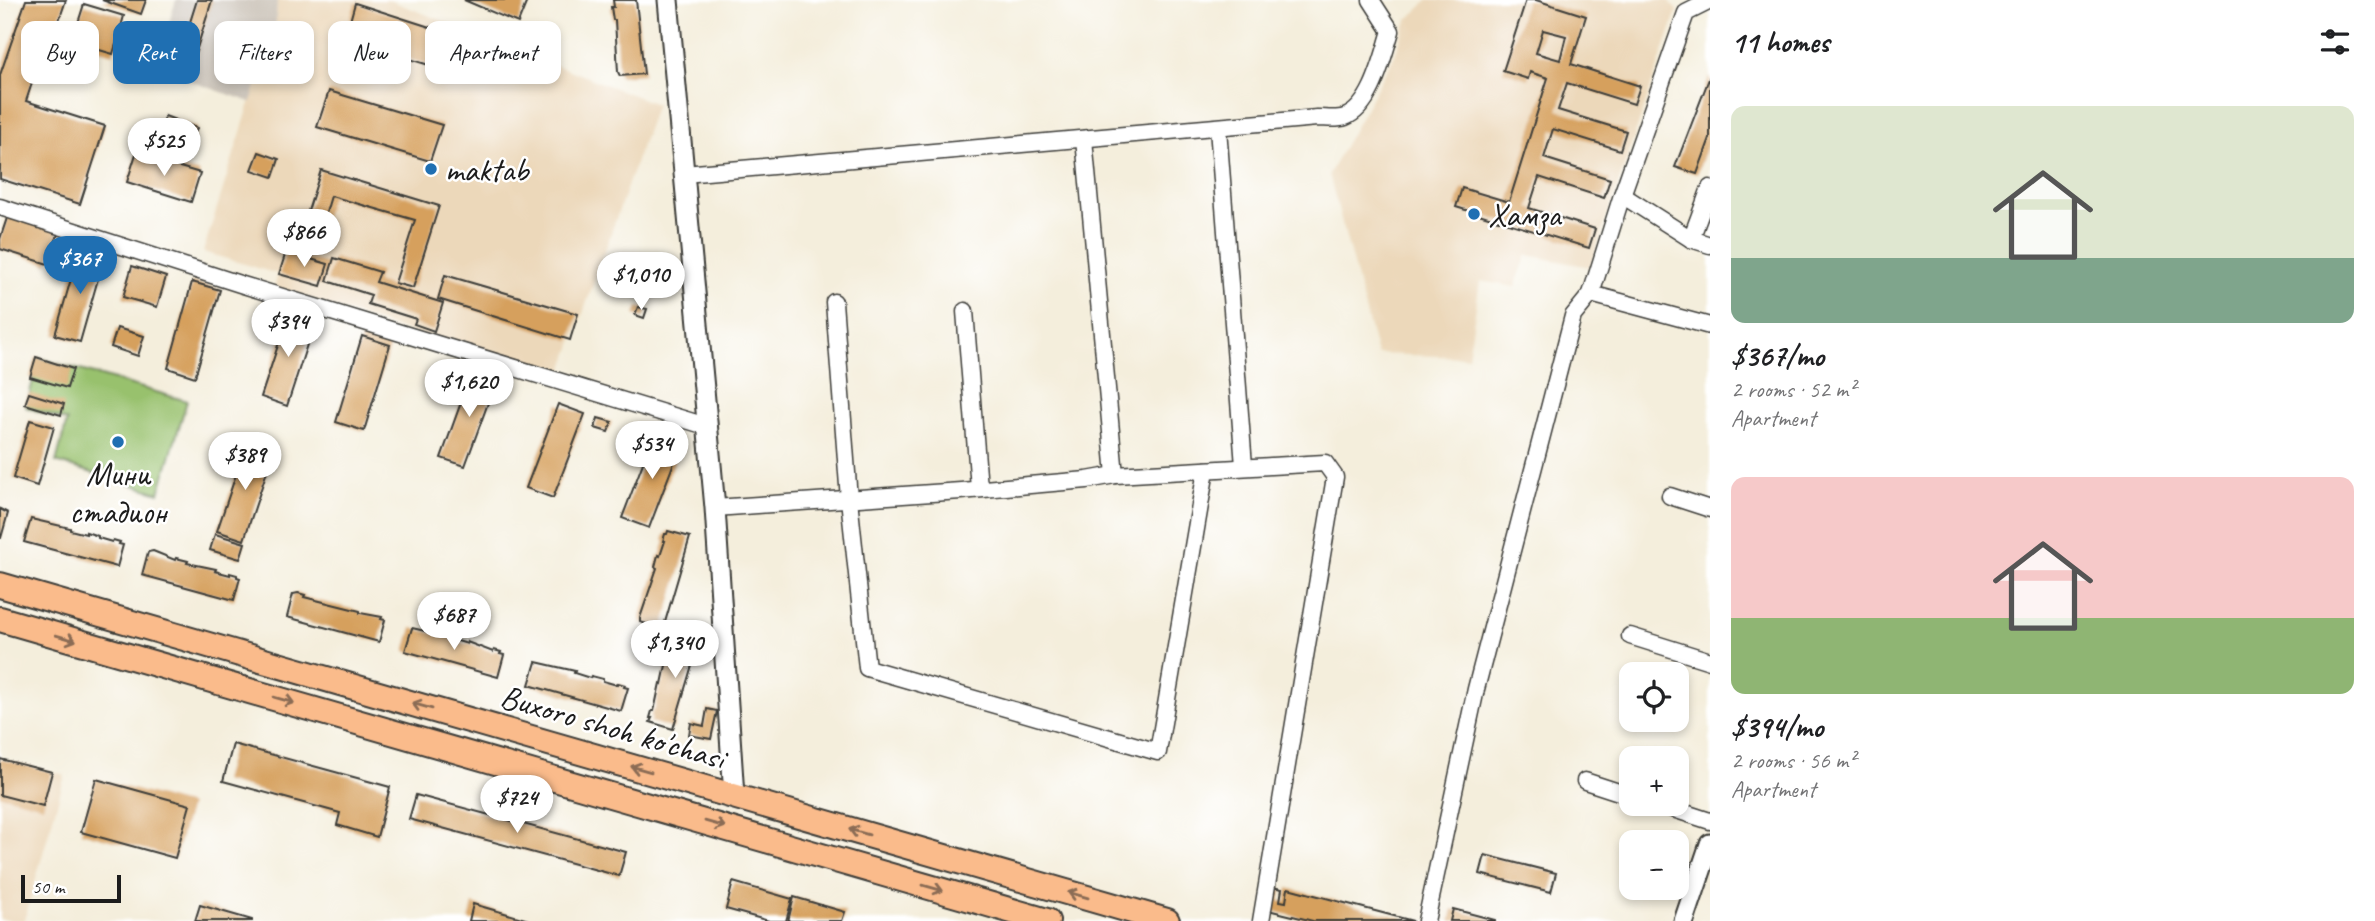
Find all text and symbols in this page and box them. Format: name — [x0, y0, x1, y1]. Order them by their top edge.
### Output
chip: Buy — [21, 21, 99, 84]
chip: Rent — [113, 21, 200, 84]
chip: Filters — [214, 21, 314, 84]
chip: New — [328, 21, 411, 84]
chip: Apartment — [425, 21, 561, 84]
text: 11 homes — [1731, 23, 1829, 61]
icon: filters — [2316, 23, 2354, 61]
pin: $525 — [123, 118, 205, 178]
text: $525 — [144, 126, 184, 155]
place label: maktab — [445, 149, 530, 191]
icon: home — [1980, 152, 2106, 278]
marker: maktab — [423, 161, 439, 177]
place label: Хамза — [1488, 194, 1562, 236]
marker: Хамза — [1466, 206, 1482, 222]
pin: $866 — [263, 210, 345, 269]
text: $866 — [283, 217, 325, 246]
pin: $367 — [39, 236, 121, 296]
text: $367 — [59, 244, 101, 273]
pin: $1,010 — [584, 252, 698, 312]
text: $1,010 — [613, 260, 669, 289]
pin: $394 — [247, 300, 329, 359]
text: $394 — [267, 307, 309, 336]
text: $367/mo — [1731, 337, 1824, 375]
pin: $1,620 — [412, 360, 526, 419]
text: $1,620 — [441, 367, 497, 396]
text: 2 rooms · 52 m² — [1731, 375, 1855, 404]
text: Apartment — [1731, 404, 1816, 433]
pin: $534 — [611, 421, 693, 481]
text: $534 — [631, 429, 673, 458]
pin: $389 — [204, 433, 286, 492]
marker: Мини стадион — [110, 434, 126, 450]
text: $389 — [224, 440, 266, 469]
place label: Мини стадион — [69, 453, 169, 533]
icon: home — [1980, 523, 2106, 649]
pin: $687 — [413, 592, 495, 652]
text: $687 — [433, 600, 475, 629]
pin: $1,340 — [618, 620, 732, 680]
text: $1,340 — [647, 628, 703, 657]
one-way arrow — [54, 632, 76, 645]
map controls — [1619, 662, 1689, 900]
button: locate — [1619, 662, 1689, 732]
street label: Buxoro shoh ko'chasi — [496, 675, 733, 780]
one-way arrow — [273, 695, 295, 708]
one-way arrow — [411, 699, 433, 712]
text: $394/mo — [1731, 708, 1823, 746]
button: + — [1619, 746, 1689, 816]
text: 2 rooms · 56 m² — [1731, 746, 1855, 775]
one-way arrow — [630, 762, 652, 775]
text: Apartment — [1731, 775, 1816, 804]
pin: $724 — [476, 776, 558, 835]
text: $724 — [496, 783, 538, 812]
one-way arrow — [704, 818, 726, 831]
one-way arrow — [848, 825, 871, 838]
button: − — [1619, 830, 1689, 900]
scale bar — [21, 872, 121, 904]
text: 50 m — [32, 875, 64, 899]
one-way arrow — [922, 882, 944, 895]
one-way arrow — [1067, 888, 1089, 901]

